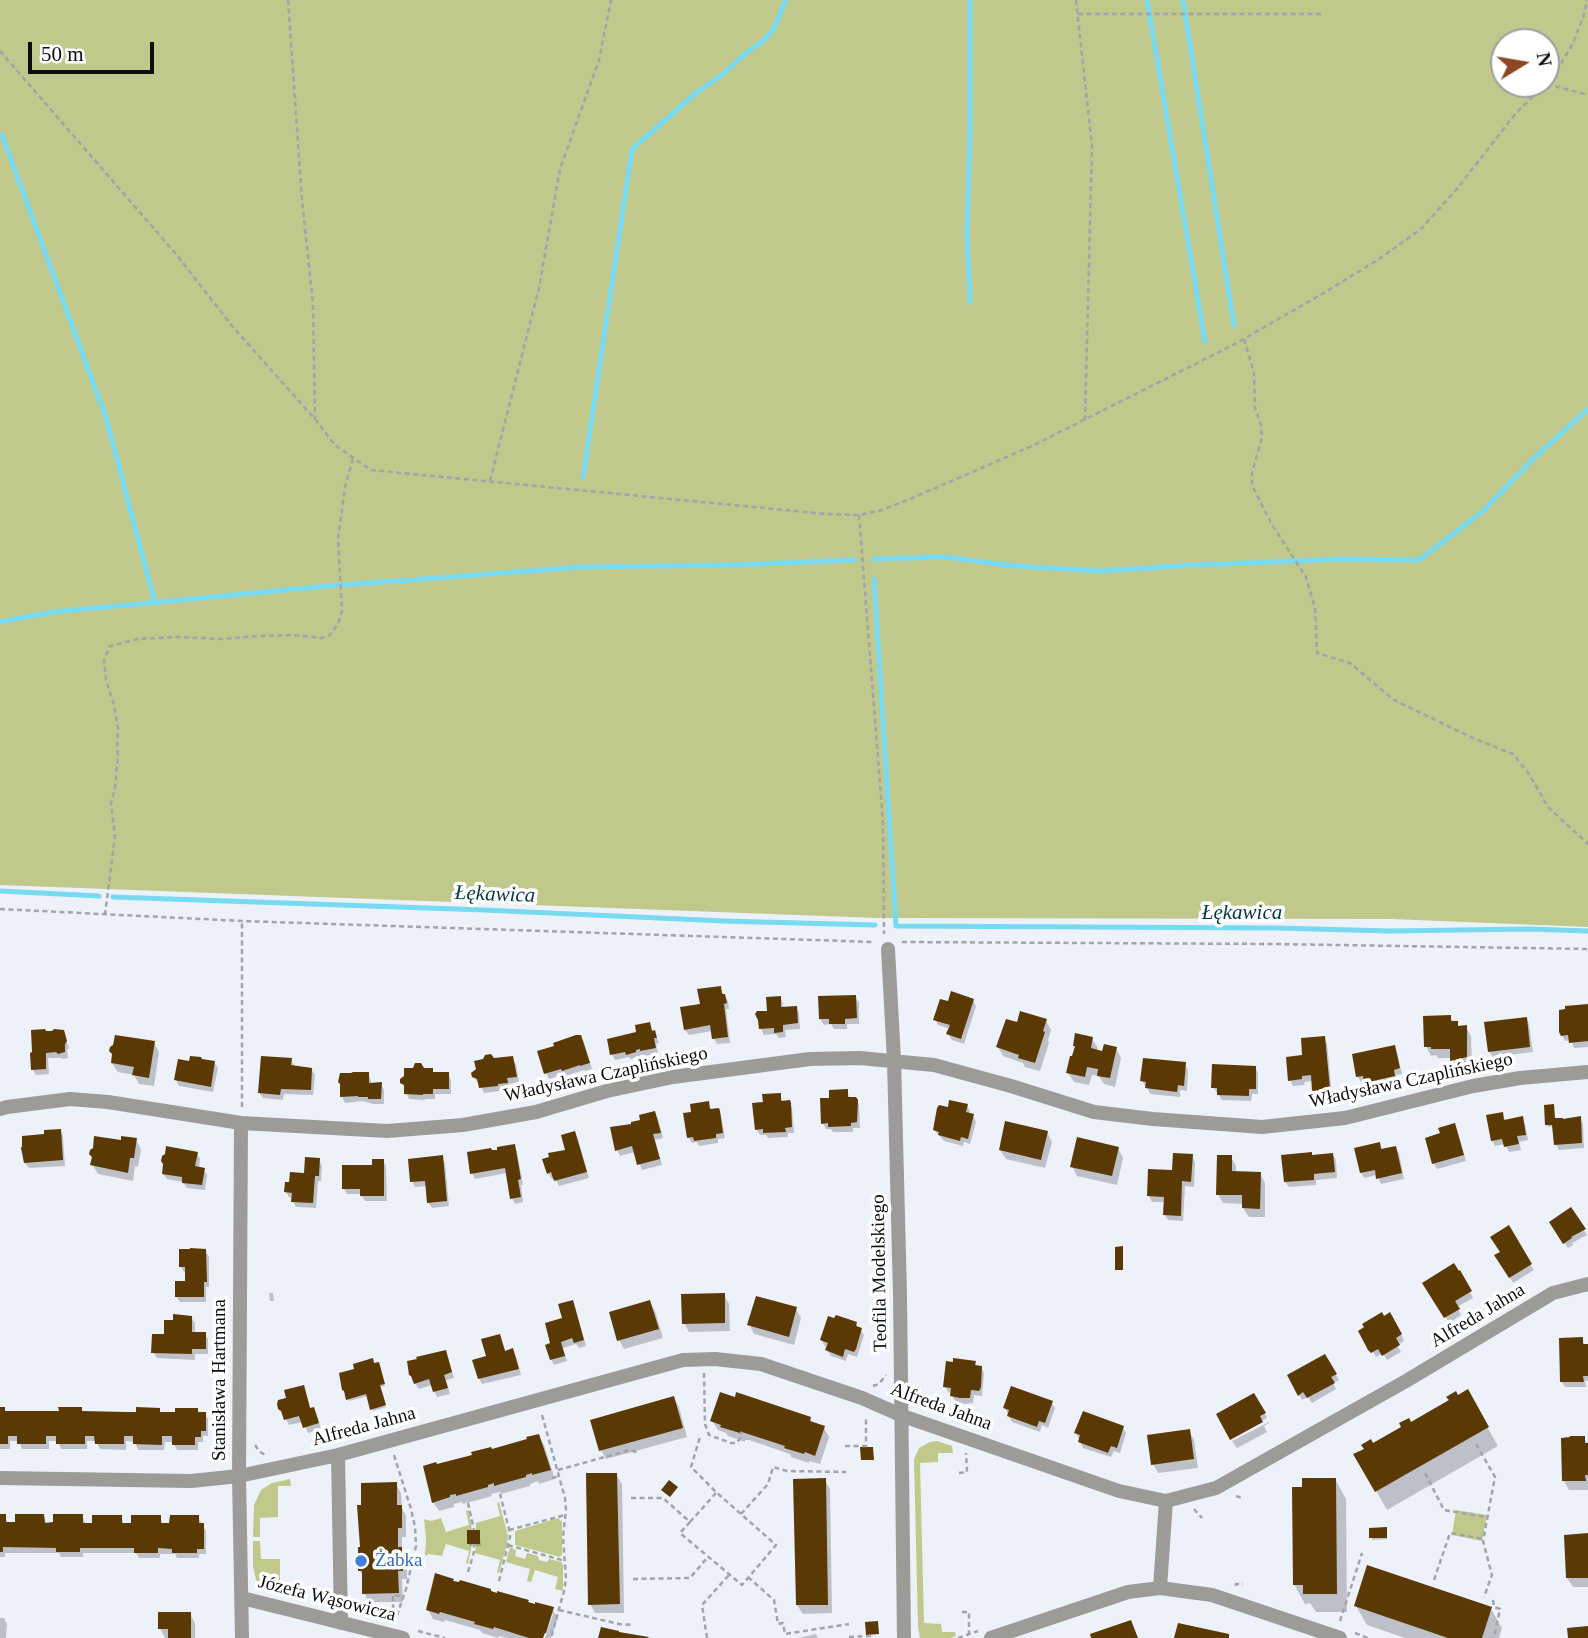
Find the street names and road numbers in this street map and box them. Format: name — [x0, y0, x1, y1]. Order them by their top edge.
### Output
street label: Władysława Czaplińskiego — [502, 1042, 710, 1108]
street label: Władysława Czaplińskiego — [1307, 1048, 1515, 1114]
street label: Teofila Modelskiego — [867, 1194, 893, 1352]
street label: Alfreda Jahna — [1427, 1279, 1529, 1353]
street label: Stanisława Hartmana — [209, 1299, 231, 1461]
street label: Alfreda Jahna — [887, 1378, 995, 1436]
street label: Alfreda Jahna — [310, 1402, 418, 1452]
street label: Józefa Wąsowicza — [256, 1571, 398, 1627]

